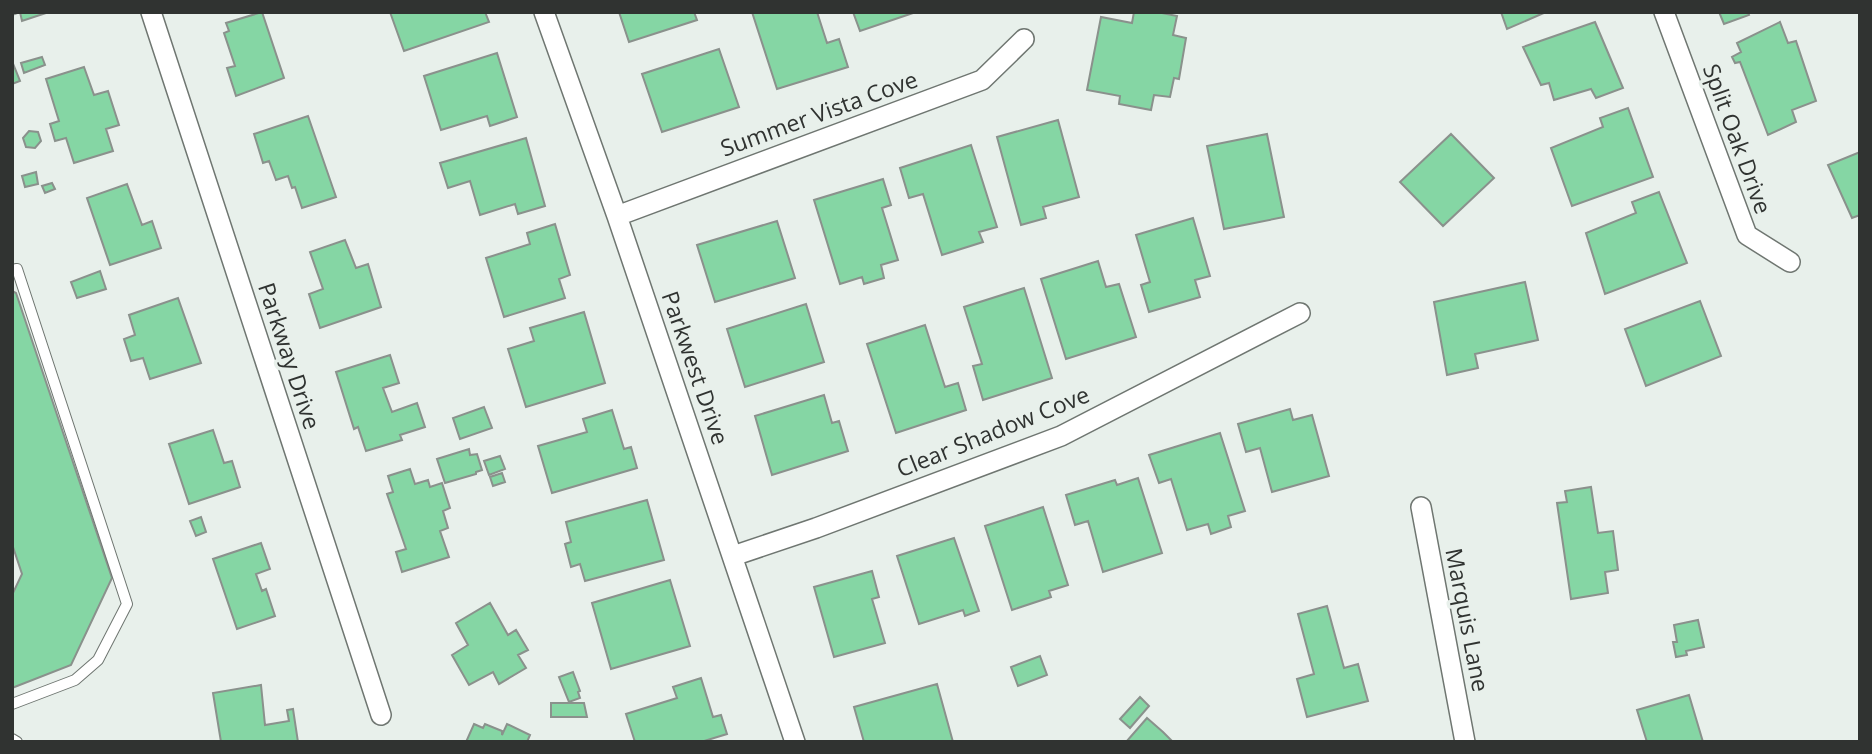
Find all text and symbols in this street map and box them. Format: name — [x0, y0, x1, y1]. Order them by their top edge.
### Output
street label: Split Oak Drive — [1696, 59, 1780, 218]
street label: Summer Vista Cove — [716, 62, 922, 164]
street label: Parkway Drive — [251, 278, 329, 433]
street label: Parkwest Drive — [655, 287, 737, 449]
street label: Clear Shadow Cove — [891, 378, 1094, 484]
street label: Marquis Lane — [1438, 545, 1498, 694]

